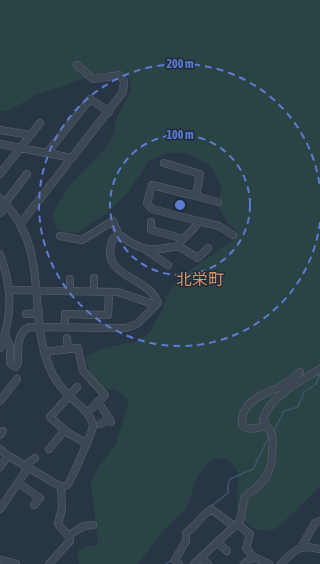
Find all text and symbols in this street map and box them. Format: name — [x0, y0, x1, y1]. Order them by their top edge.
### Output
text: 200 m — [166, 57, 194, 71]
text: 100 m — [166, 128, 194, 142]
centre of rings — [173, 198, 187, 212]
district label: 北栄町 — [176, 270, 224, 288]

